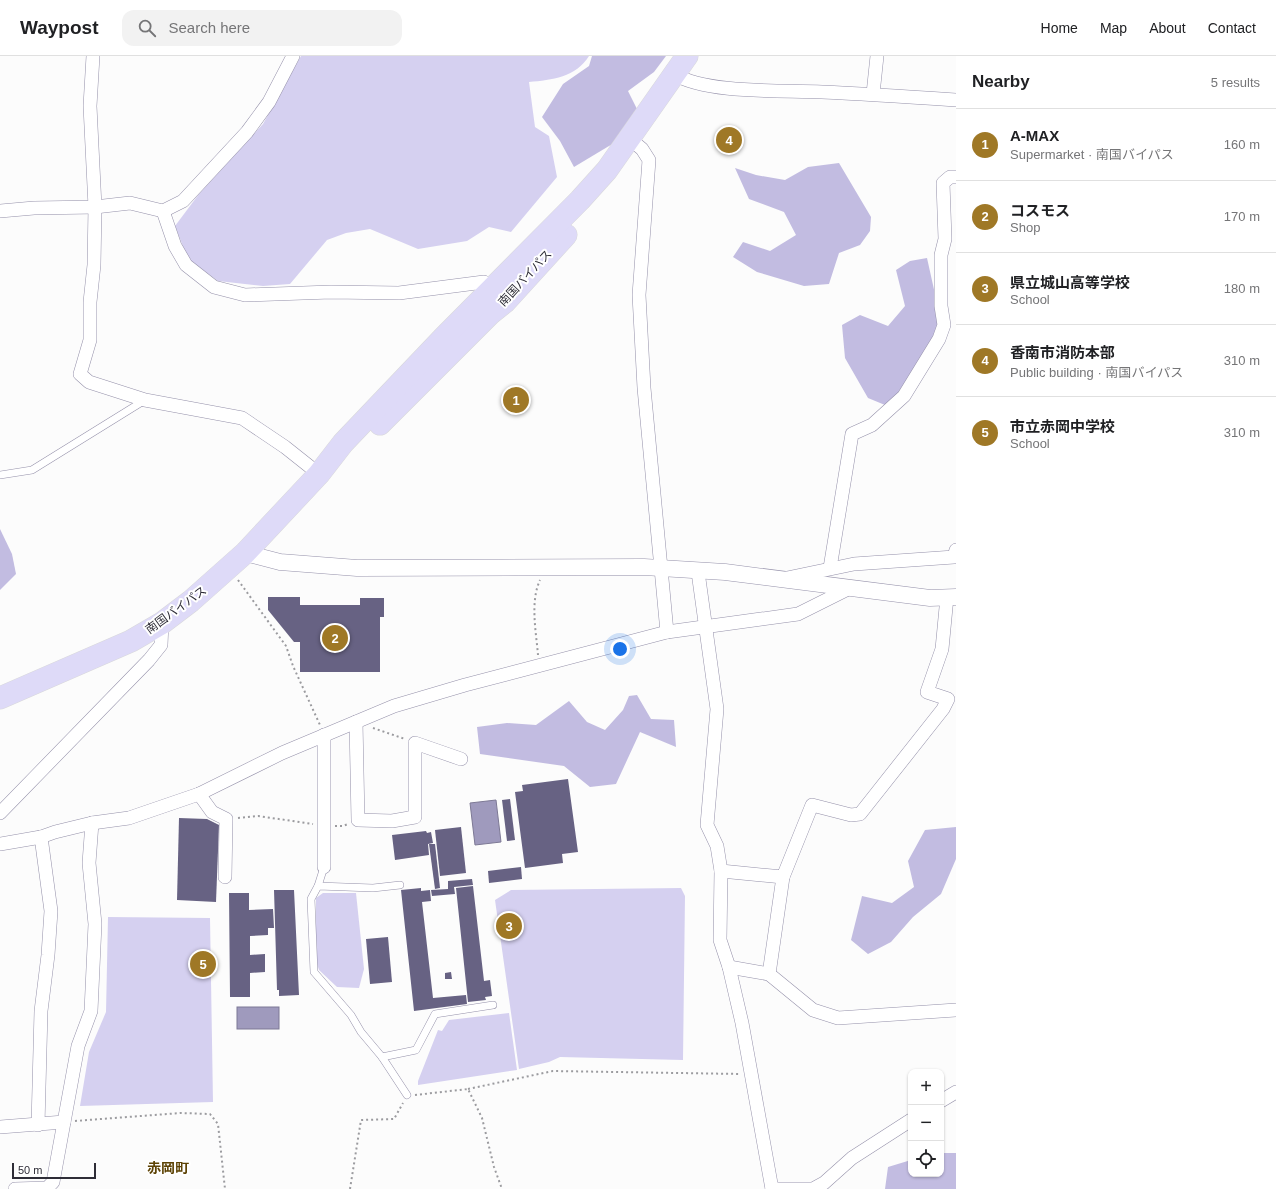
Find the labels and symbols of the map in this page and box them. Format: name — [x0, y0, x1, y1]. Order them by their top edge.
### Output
pin: 4 — [716, 125, 742, 155]
street label: 南国バイパス — [495, 247, 555, 309]
pin: 1 — [503, 385, 529, 415]
street label: 南国バイパス — [143, 583, 209, 637]
pin: 2 — [322, 623, 348, 653]
your location — [610, 639, 630, 659]
pin: 3 — [496, 911, 522, 941]
pin: 5 — [190, 949, 216, 979]
district label: 赤岡町 — [147, 1160, 189, 1176]
scale bar — [12, 1161, 96, 1180]

